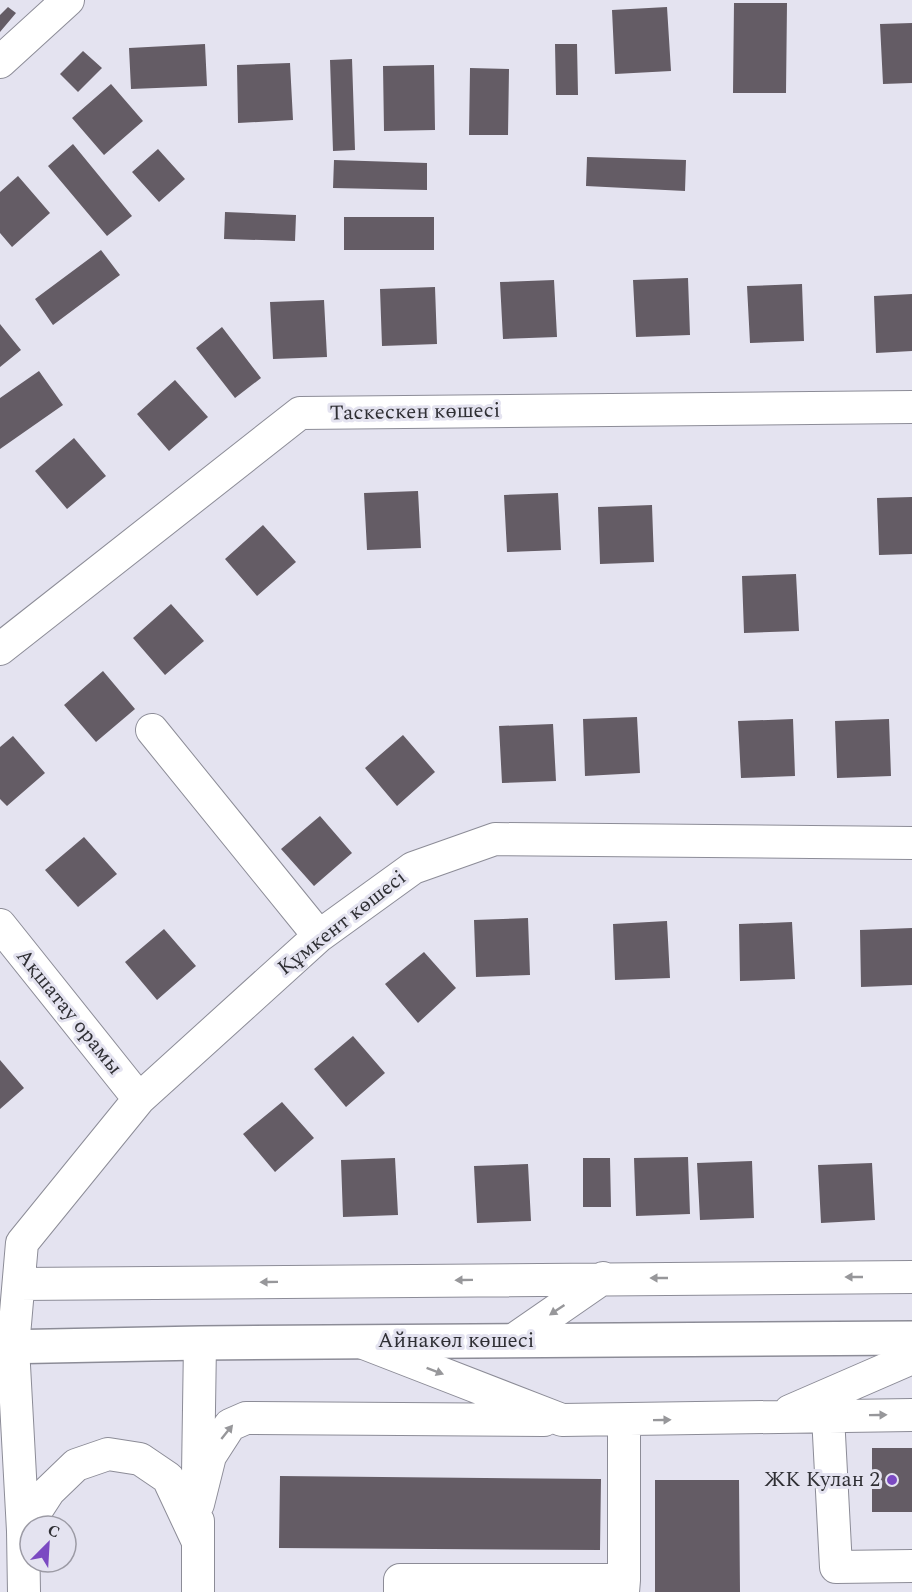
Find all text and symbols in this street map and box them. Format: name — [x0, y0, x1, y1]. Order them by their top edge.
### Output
street label: Таскескен көшесі — [329, 395, 501, 429]
street label: Құмкент көшесі — [271, 862, 413, 984]
street label: Ақшатау орамы — [8, 942, 130, 1082]
one-way arrow — [844, 1272, 863, 1282]
one-way arrow — [649, 1273, 668, 1283]
one-way arrow — [454, 1275, 473, 1285]
one-way arrow — [259, 1277, 278, 1286]
one-way arrow — [550, 1304, 566, 1316]
street label: Айнакөл көшесі — [378, 1325, 534, 1357]
one-way arrow — [426, 1366, 444, 1376]
one-way arrow — [869, 1410, 888, 1420]
one-way arrow — [653, 1415, 672, 1424]
one-way arrow — [221, 1424, 234, 1439]
place label: ЖК Кулан 2 — [764, 1464, 880, 1496]
marker: ЖК Кулан 2 — [885, 1473, 899, 1487]
north arrow — [18, 1514, 78, 1574]
text: С — [44, 1518, 64, 1544]

